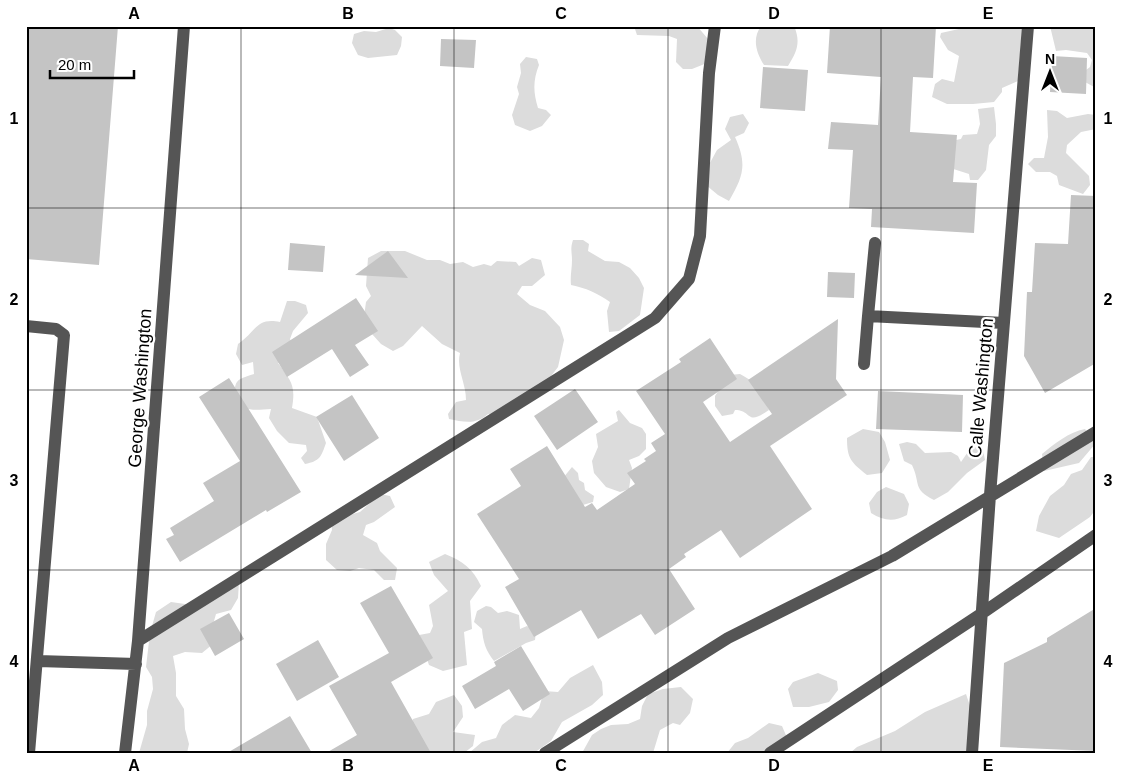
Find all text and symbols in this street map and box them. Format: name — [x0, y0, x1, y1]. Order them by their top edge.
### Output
text: A — [128, 5, 140, 22]
text: B — [342, 5, 354, 22]
text: C — [555, 5, 567, 22]
text: D — [768, 5, 780, 22]
text: E — [983, 5, 994, 22]
scale bar — [50, 48, 134, 80]
north arrow — [1024, 48, 1074, 98]
text: N — [1045, 51, 1055, 67]
text: 20 m — [58, 56, 91, 73]
text: 1 — [10, 110, 19, 127]
text: 1 — [1104, 110, 1113, 127]
text: 2 — [10, 291, 19, 308]
text: 2 — [1104, 291, 1113, 308]
street label: George Washington — [124, 308, 156, 468]
street label: Calle Washington — [965, 317, 997, 459]
text: 3 — [10, 472, 19, 489]
text: 3 — [1104, 472, 1113, 489]
text: 4 — [10, 653, 19, 670]
text: 4 — [1104, 653, 1113, 670]
text: A — [128, 757, 140, 774]
text: B — [342, 757, 354, 774]
text: C — [555, 757, 567, 774]
text: D — [768, 757, 780, 774]
text: E — [983, 757, 994, 774]

